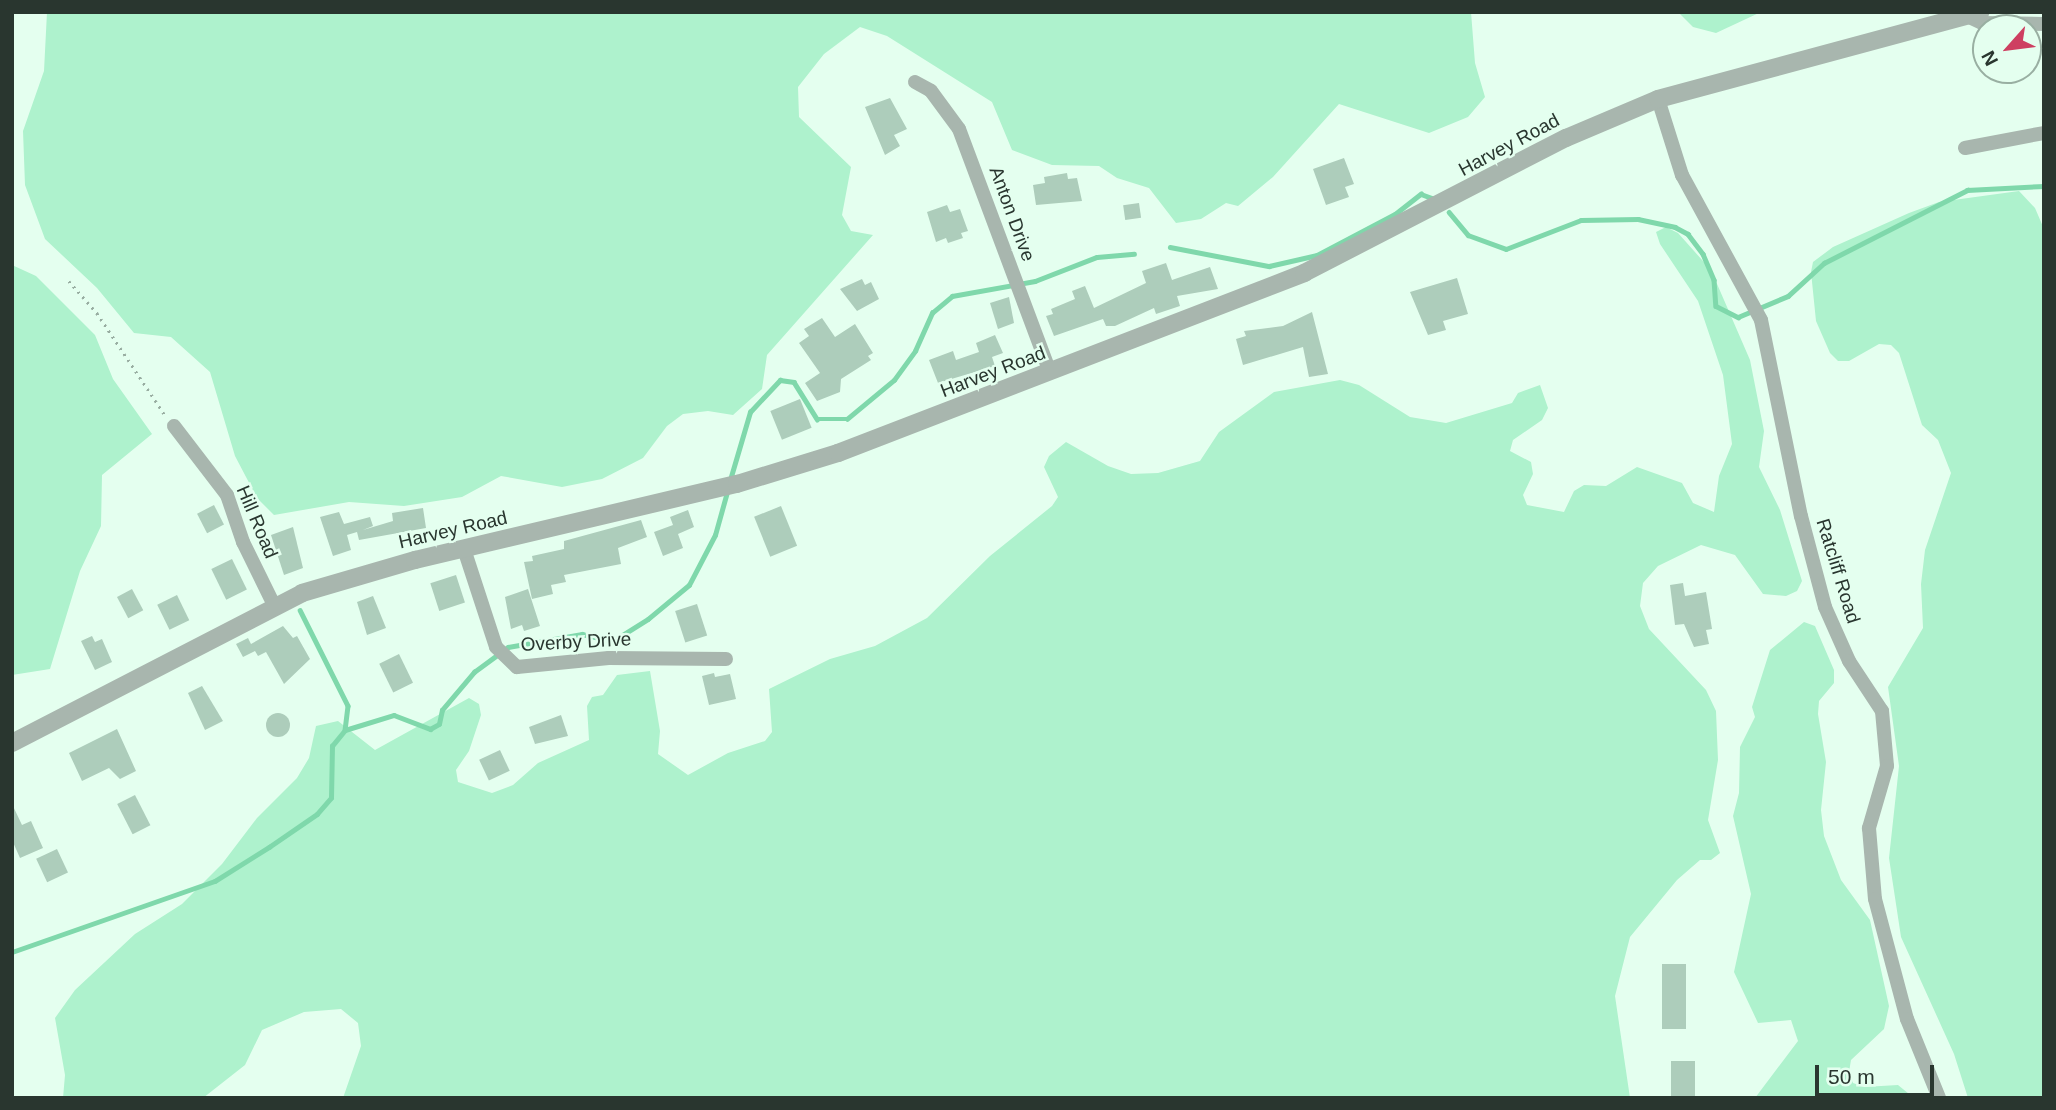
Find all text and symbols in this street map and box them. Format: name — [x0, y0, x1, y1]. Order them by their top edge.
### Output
north arrow — [1972, 14, 2042, 84]
text: N — [1977, 47, 2002, 69]
street label: Harvey Road — [1455, 109, 1563, 181]
street label: Anton Drive — [984, 163, 1040, 265]
street label: Harvey Road — [937, 341, 1049, 403]
street label: Hill Road — [231, 482, 283, 562]
street label: Harvey Road — [396, 506, 510, 554]
street label: Ratcliff Road — [1811, 516, 1865, 626]
street label: Overby Drive — [520, 628, 632, 656]
scale bar — [1818, 1050, 1937, 1094]
text: 50 m — [1828, 1065, 1875, 1088]

